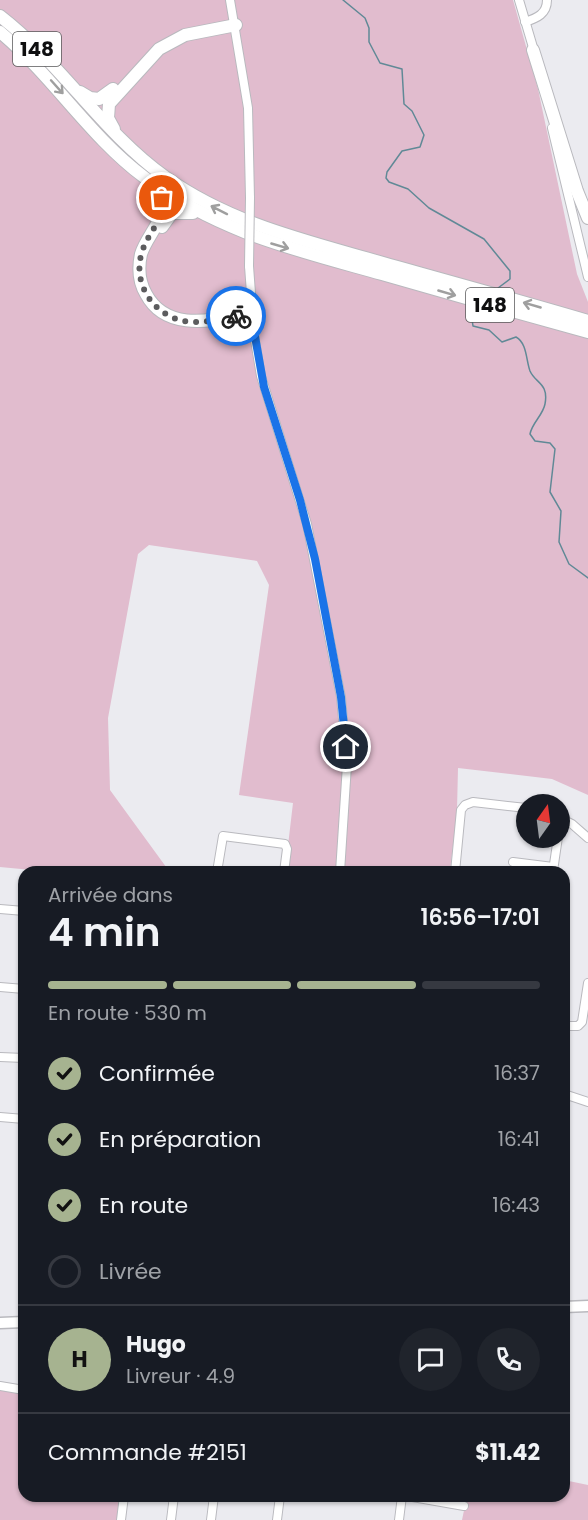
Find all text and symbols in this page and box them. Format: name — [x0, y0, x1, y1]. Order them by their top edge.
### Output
road number: 148 — [13, 32, 61, 66]
one-way arrow — [50, 80, 64, 95]
pin — [136, 172, 187, 223]
icon: bag — [145, 181, 178, 214]
one-way arrow — [210, 203, 228, 215]
one-way arrow — [270, 241, 289, 252]
courier — [206, 286, 266, 346]
one-way arrow — [437, 288, 456, 299]
road number: 148 — [466, 288, 514, 322]
one-way arrow — [523, 298, 542, 310]
icon: bike — [220, 300, 253, 333]
pin — [320, 721, 371, 772]
icon: home — [329, 730, 362, 763]
north arrow — [516, 794, 570, 848]
map controls — [516, 794, 570, 848]
text: Arrivée dans — [48, 881, 173, 909]
text: 16:56–17:01 — [420, 902, 540, 933]
text: 4 min — [48, 905, 161, 960]
text: En route · 530 m — [48, 999, 207, 1027]
icon: check — [48, 1057, 81, 1090]
text: Confirmée — [99, 1058, 215, 1089]
text: 16:37 — [494, 1059, 540, 1087]
icon: check — [48, 1123, 81, 1156]
text: En préparation — [99, 1124, 261, 1155]
text: 16:41 — [498, 1125, 540, 1153]
icon: check — [48, 1189, 81, 1222]
text: En route — [99, 1190, 188, 1221]
text: 16:43 — [492, 1191, 540, 1219]
text: Livrée — [99, 1256, 162, 1287]
button: chat — [399, 1328, 462, 1391]
button: phone — [477, 1328, 540, 1391]
text: Hugo — [126, 1329, 186, 1360]
text: H — [71, 1344, 88, 1375]
text: Livreur · 4.9 — [126, 1362, 235, 1390]
text: Commande #2151 — [48, 1437, 247, 1468]
text: $11.42 — [475, 1437, 540, 1468]

